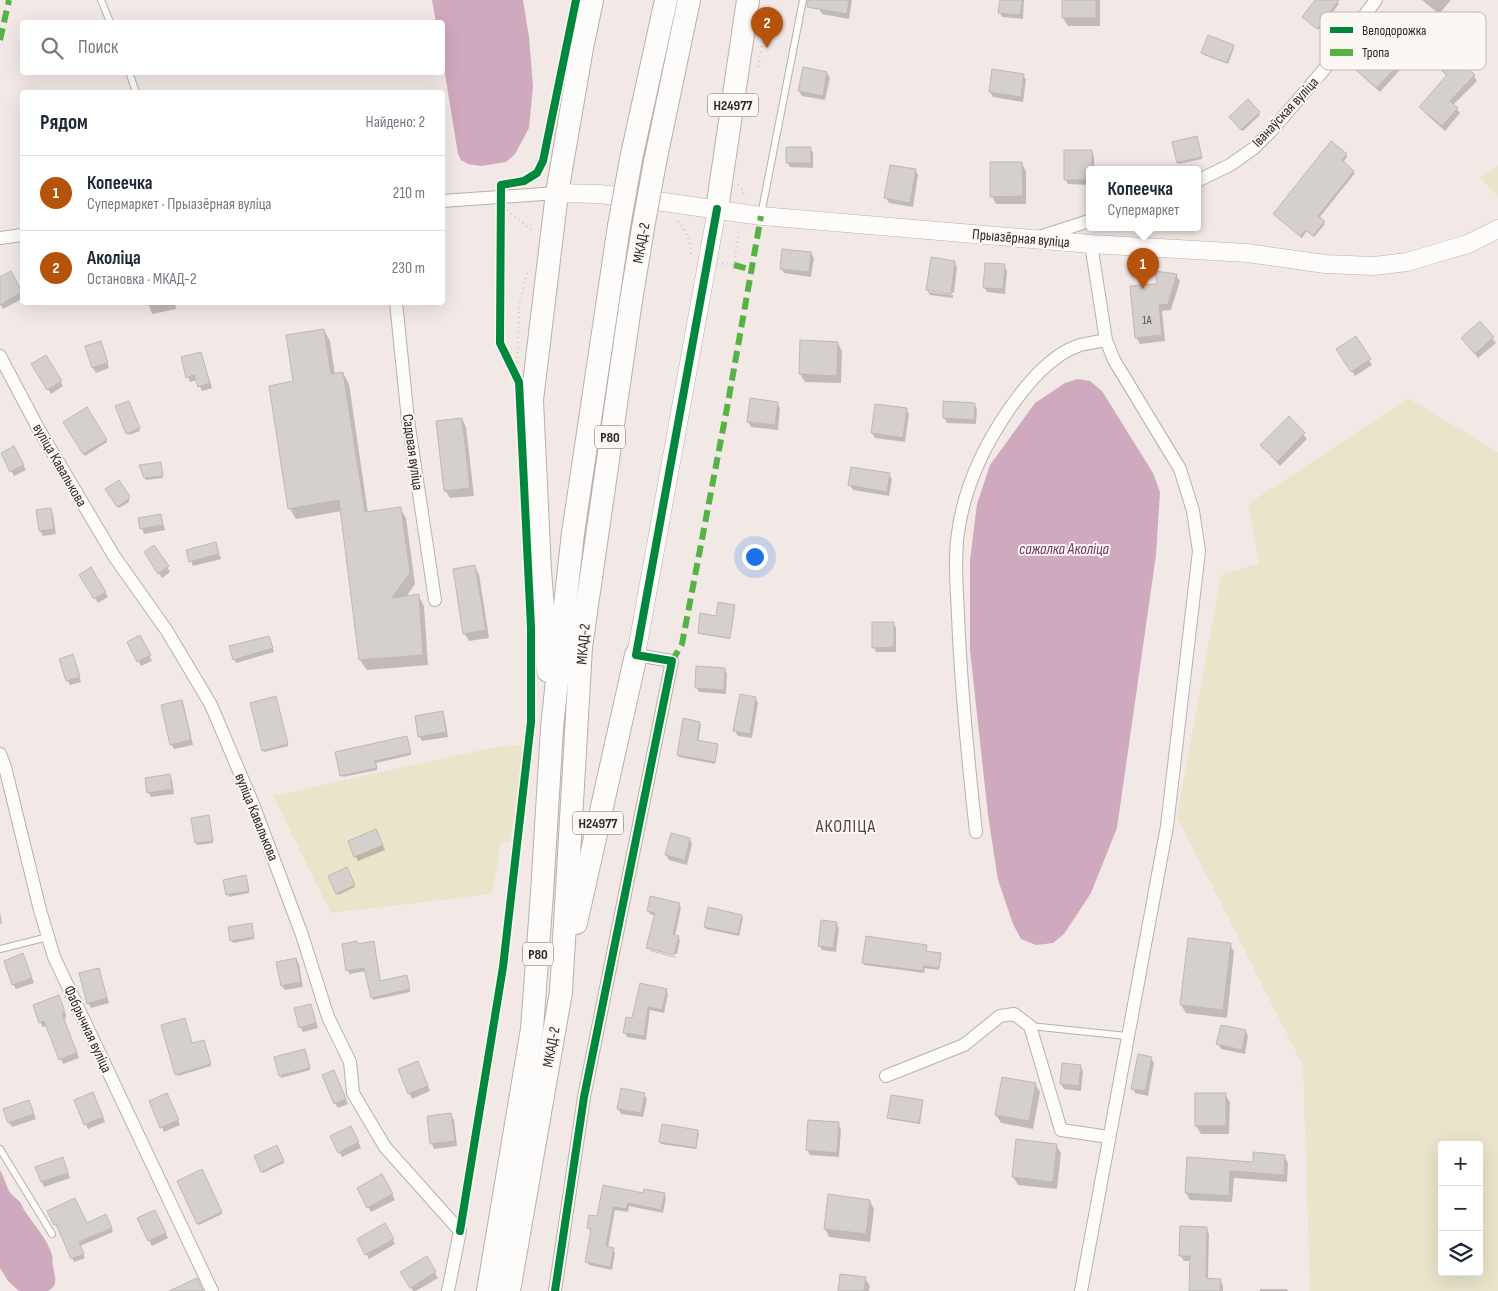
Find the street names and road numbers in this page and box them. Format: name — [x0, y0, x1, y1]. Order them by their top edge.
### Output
street label: Іванаўская вуліца — [1248, 73, 1323, 152]
road number: Н24977 — [708, 94, 758, 116]
street label: МКАД-2 — [629, 221, 654, 265]
street label: Прыазёрная вуліца — [971, 225, 1071, 252]
street label: Садовая вуліца — [398, 413, 427, 492]
street label: вуліца Кавалькова — [28, 420, 91, 510]
road number: Р80 — [595, 426, 625, 448]
street label: МКАД-2 — [572, 623, 595, 665]
street label: вуліца Кавалькова — [230, 771, 283, 864]
road number: Н24977 — [573, 811, 623, 834]
road number: Р80 — [523, 942, 553, 966]
street label: Фабрычная вуліца — [59, 983, 116, 1076]
street label: МКАД-2 — [539, 1025, 564, 1069]

